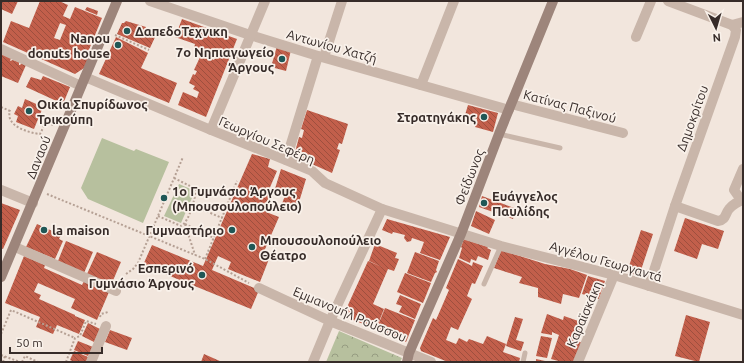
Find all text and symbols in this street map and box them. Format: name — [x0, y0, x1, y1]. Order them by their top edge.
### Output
north arrow — [696, 8, 736, 48]
place label: ΔαπεδοΤεχνικη — [135, 24, 228, 38]
marker: ΔαπεδοΤεχνικη — [122, 26, 132, 36]
street label: Αντωνίου Χατζή — [285, 26, 379, 67]
place label: Nanou donuts house — [28, 31, 110, 60]
text: N — [712, 32, 721, 44]
marker: Nanou donuts house — [113, 40, 123, 50]
place label: 7ο Νηπιαγωγείο Άργους — [176, 45, 274, 75]
marker: 7ο Νηπιαγωγείο Άργους — [277, 54, 287, 64]
street label: Δημοκρίτου — [674, 83, 710, 153]
street label: Κατίνας Παξινού — [522, 87, 618, 126]
place label: Οικία Σπυρίδωνος Τρικούπη — [37, 97, 148, 126]
marker: Οικία Σπυρίδωνος Τρικούπη — [24, 106, 34, 116]
place label: Στρατηγάκης — [397, 110, 476, 125]
marker: Στρατηγάκης — [479, 112, 489, 122]
street label: Γεωργίου Σεφέρη — [217, 113, 317, 167]
street label: Δαναού — [23, 133, 53, 181]
street label: Φείδωνος — [452, 147, 487, 208]
place label: 1ο Γυμνάσιο Άργους (Μπουσουλοπούλειο) — [172, 184, 302, 214]
place label: Ευάγγελος Παυλίδης — [492, 189, 558, 219]
marker: 1ο Γυμνάσιο Άργους (Μπουσουλοπούλειο) — [159, 193, 169, 203]
marker: Ευάγγελος Παυλίδης — [479, 198, 489, 208]
place label: la maison — [52, 223, 110, 237]
place label: Γυμναστήριο — [146, 223, 224, 237]
marker: la maison — [39, 225, 49, 235]
marker: Γυμναστήριο — [227, 225, 237, 235]
place label: Μπουσουλοπούλειο Θέατρο — [260, 233, 382, 262]
street label: Αγγέλου Γεωργαντά — [548, 238, 664, 284]
marker: Μπουσουλοπούλειο Θέατρο — [247, 242, 257, 252]
place label: Εσπερινό Γυμνάσιο Άργους — [89, 261, 194, 291]
marker: Εσπερινό Γυμνάσιο Άργους — [197, 270, 207, 280]
street label: Καραϊσκάκη — [564, 279, 604, 349]
street label: Εμμανουήλ Ρούσσου — [291, 284, 409, 344]
scale bar — [10, 329, 102, 355]
text: 50 m — [16, 336, 43, 349]

